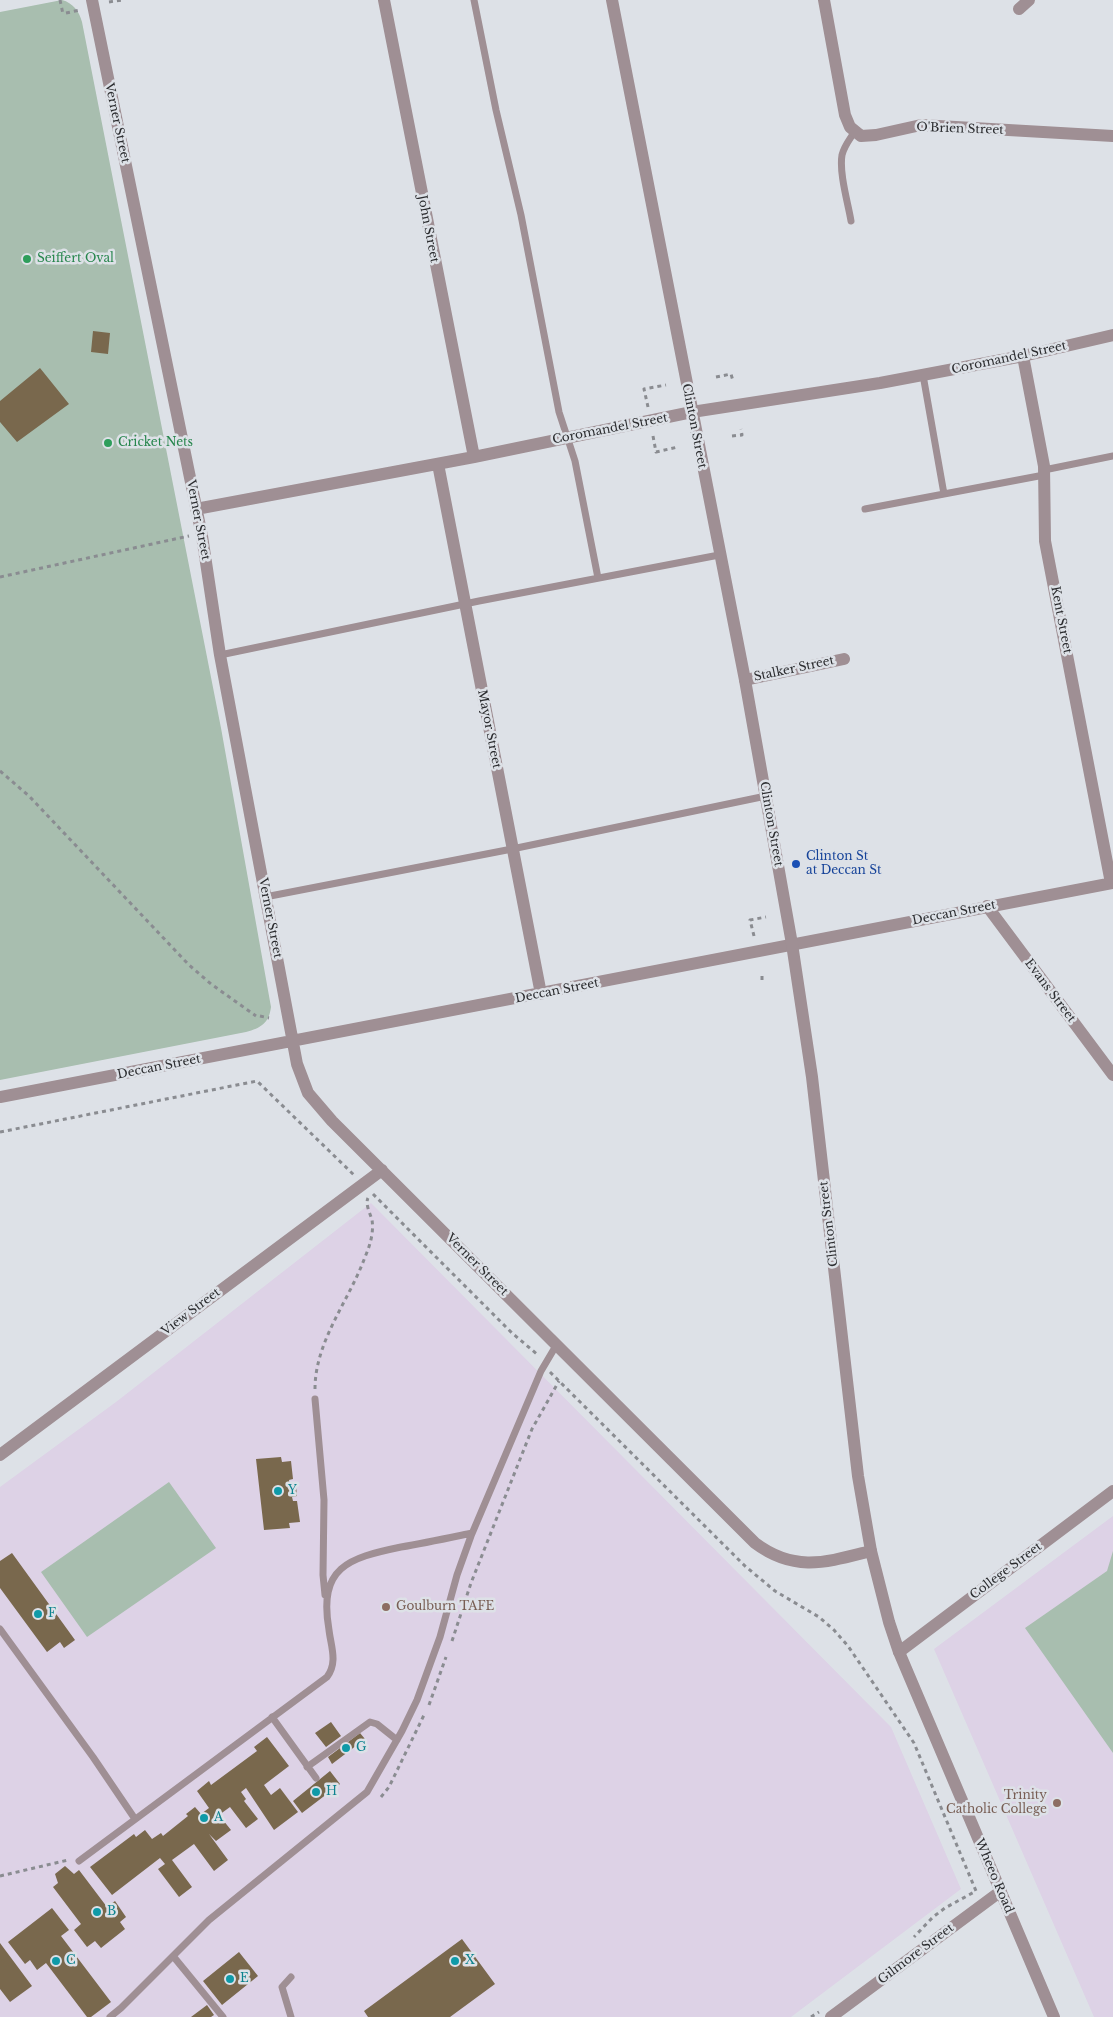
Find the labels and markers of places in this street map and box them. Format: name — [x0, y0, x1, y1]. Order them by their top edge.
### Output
place label: Seiffert Oval — [37, 252, 114, 266]
marker: Seiffert Oval — [21, 253, 33, 265]
place label: Cricket Nets — [118, 436, 193, 450]
marker: Cricket Nets — [102, 437, 114, 449]
place label: Clinton St at Deccan St — [806, 850, 882, 878]
marker: Clinton St at Deccan St — [790, 858, 802, 870]
place label: Y — [288, 1484, 297, 1498]
marker: Y — [272, 1485, 284, 1497]
place label: Goulburn TAFE — [396, 1600, 494, 1614]
marker: Goulburn TAFE — [380, 1601, 392, 1613]
place label: F — [48, 1607, 56, 1621]
marker: F — [32, 1608, 44, 1620]
place label: G — [356, 1741, 366, 1755]
marker: G — [340, 1742, 352, 1754]
place label: H — [326, 1785, 337, 1799]
marker: H — [310, 1786, 322, 1798]
place label: Trinity Catholic College — [946, 1789, 1047, 1817]
marker: Trinity Catholic College — [1051, 1797, 1063, 1809]
place label: A — [214, 1811, 223, 1825]
marker: A — [198, 1812, 210, 1824]
place label: B — [107, 1905, 116, 1919]
marker: B — [91, 1906, 103, 1918]
place label: C — [66, 1954, 76, 1968]
place label: X — [465, 1954, 475, 1968]
marker: C — [50, 1955, 62, 1967]
marker: X — [449, 1955, 461, 1967]
place label: E — [240, 1972, 249, 1986]
marker: E — [224, 1973, 236, 1985]

